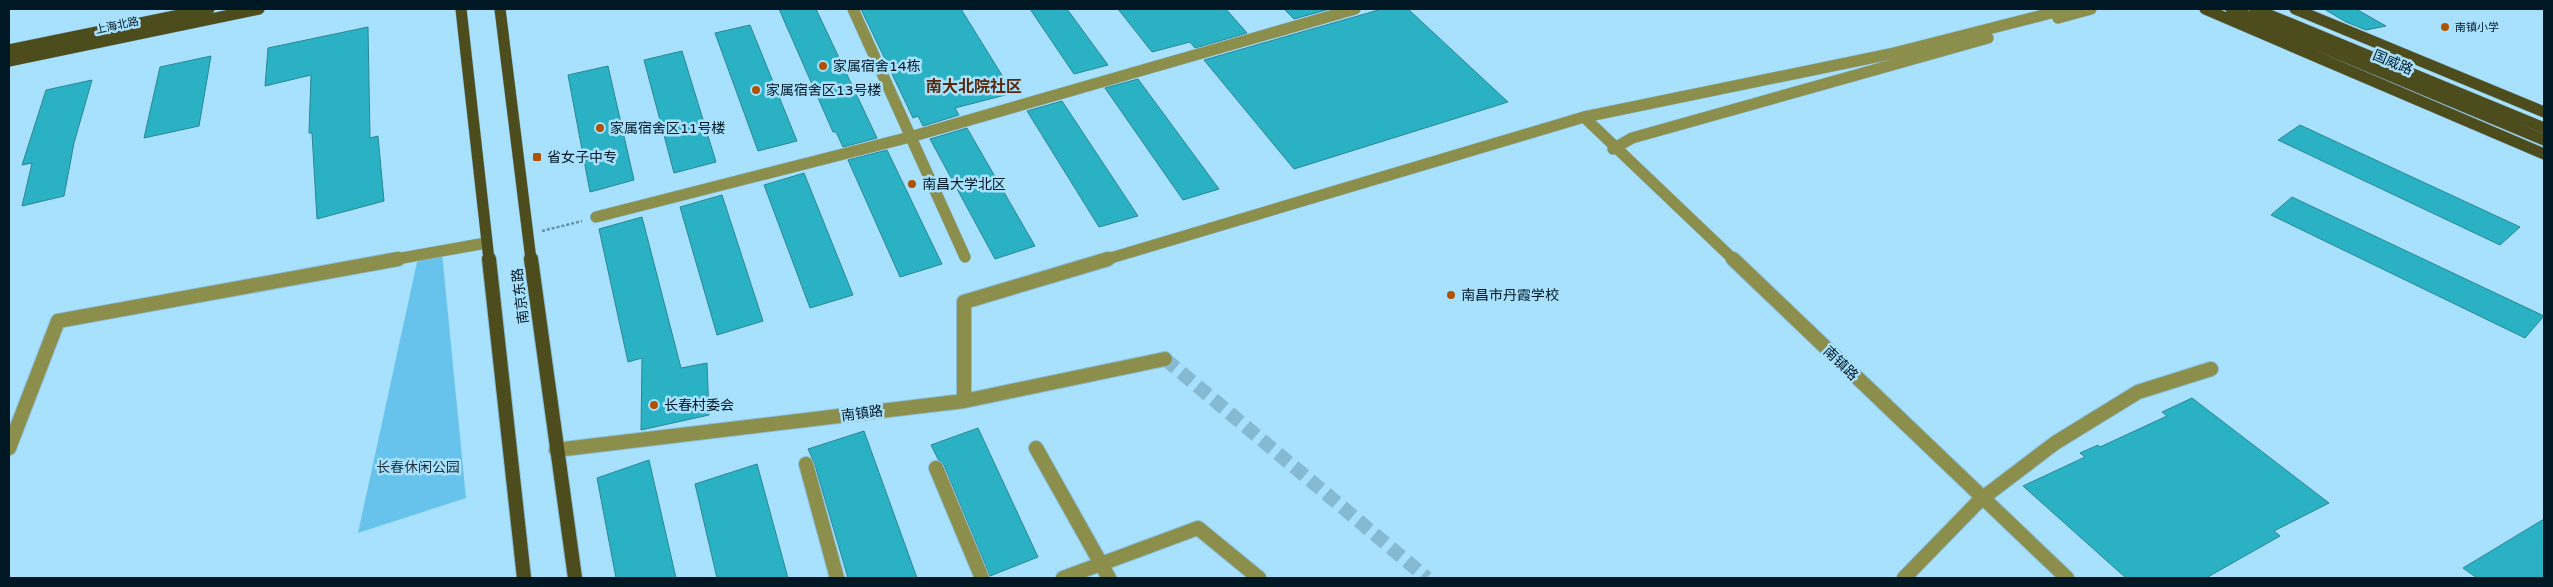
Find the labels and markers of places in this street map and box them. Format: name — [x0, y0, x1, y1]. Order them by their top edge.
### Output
marker: 南镇小学 — [2439, 21, 2451, 33]
place label: 南镇小学 — [2455, 21, 2499, 34]
place label: 家属宿舍14栋 — [833, 58, 921, 75]
marker: 家属宿舍14栋 — [817, 60, 829, 72]
place label: 家属宿舍区13号楼 — [766, 82, 882, 99]
marker: 家属宿舍区13号楼 — [750, 84, 762, 96]
place label: 家属宿舍区11号楼 — [610, 120, 726, 137]
marker: 家属宿舍区11号楼 — [594, 122, 606, 134]
place label: 省女子中专 — [547, 149, 617, 166]
marker: 省女子中专 — [531, 151, 543, 163]
place label: 南昌大学北区 — [922, 176, 1006, 193]
marker: 南昌大学北区 — [906, 178, 918, 190]
place label: 南昌市丹霞学校 — [1461, 287, 1559, 304]
marker: 南昌市丹霞学校 — [1445, 289, 1457, 301]
place label: 长春村委会 — [664, 397, 734, 414]
marker: 长春村委会 — [648, 399, 660, 411]

